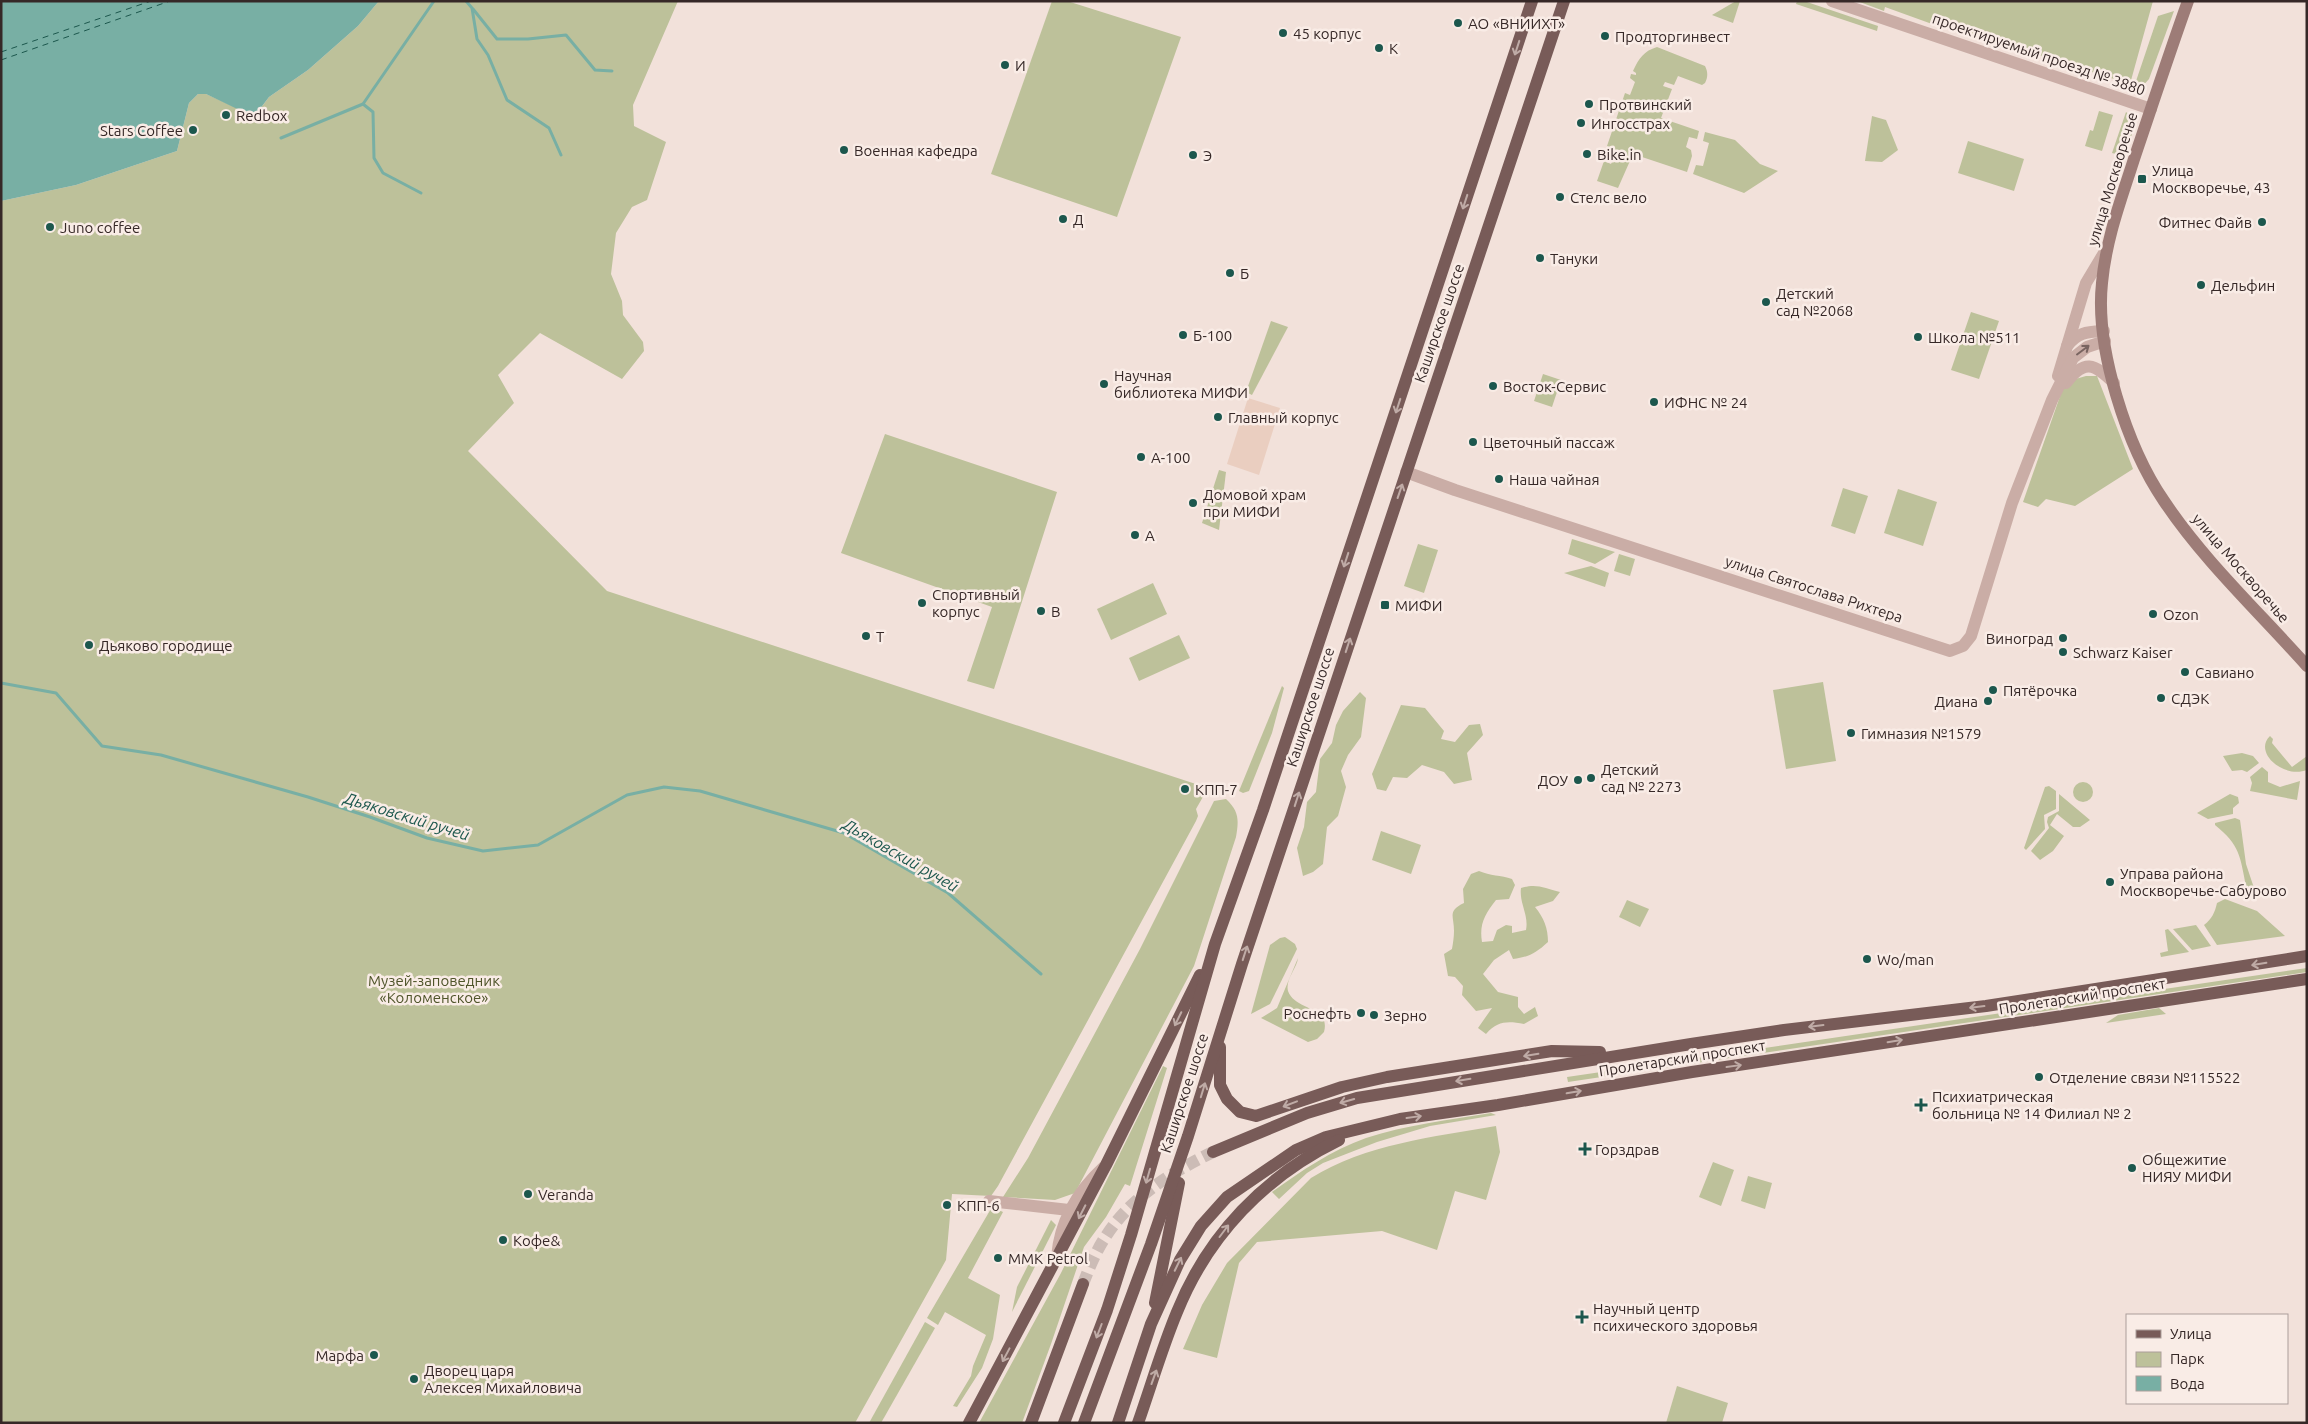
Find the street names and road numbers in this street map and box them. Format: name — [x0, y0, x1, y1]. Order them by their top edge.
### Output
street label: проектируемый проезд № 3880 — [1930, 9, 2148, 99]
street label: улица Москворечье — [2084, 110, 2140, 248]
street label: Каширское шоссе — [1411, 261, 1467, 385]
street label: улица Москворечье — [2189, 510, 2293, 626]
street label: улица Святослава Рихтера — [1723, 552, 1905, 626]
street label: Каширское шоссе — [1283, 645, 1337, 769]
street label: Пролетарский проспект — [1997, 974, 2167, 1018]
street label: Каширское шоссе — [1157, 1031, 1211, 1155]
street label: Пролетарский проспект — [1597, 1036, 1767, 1080]

